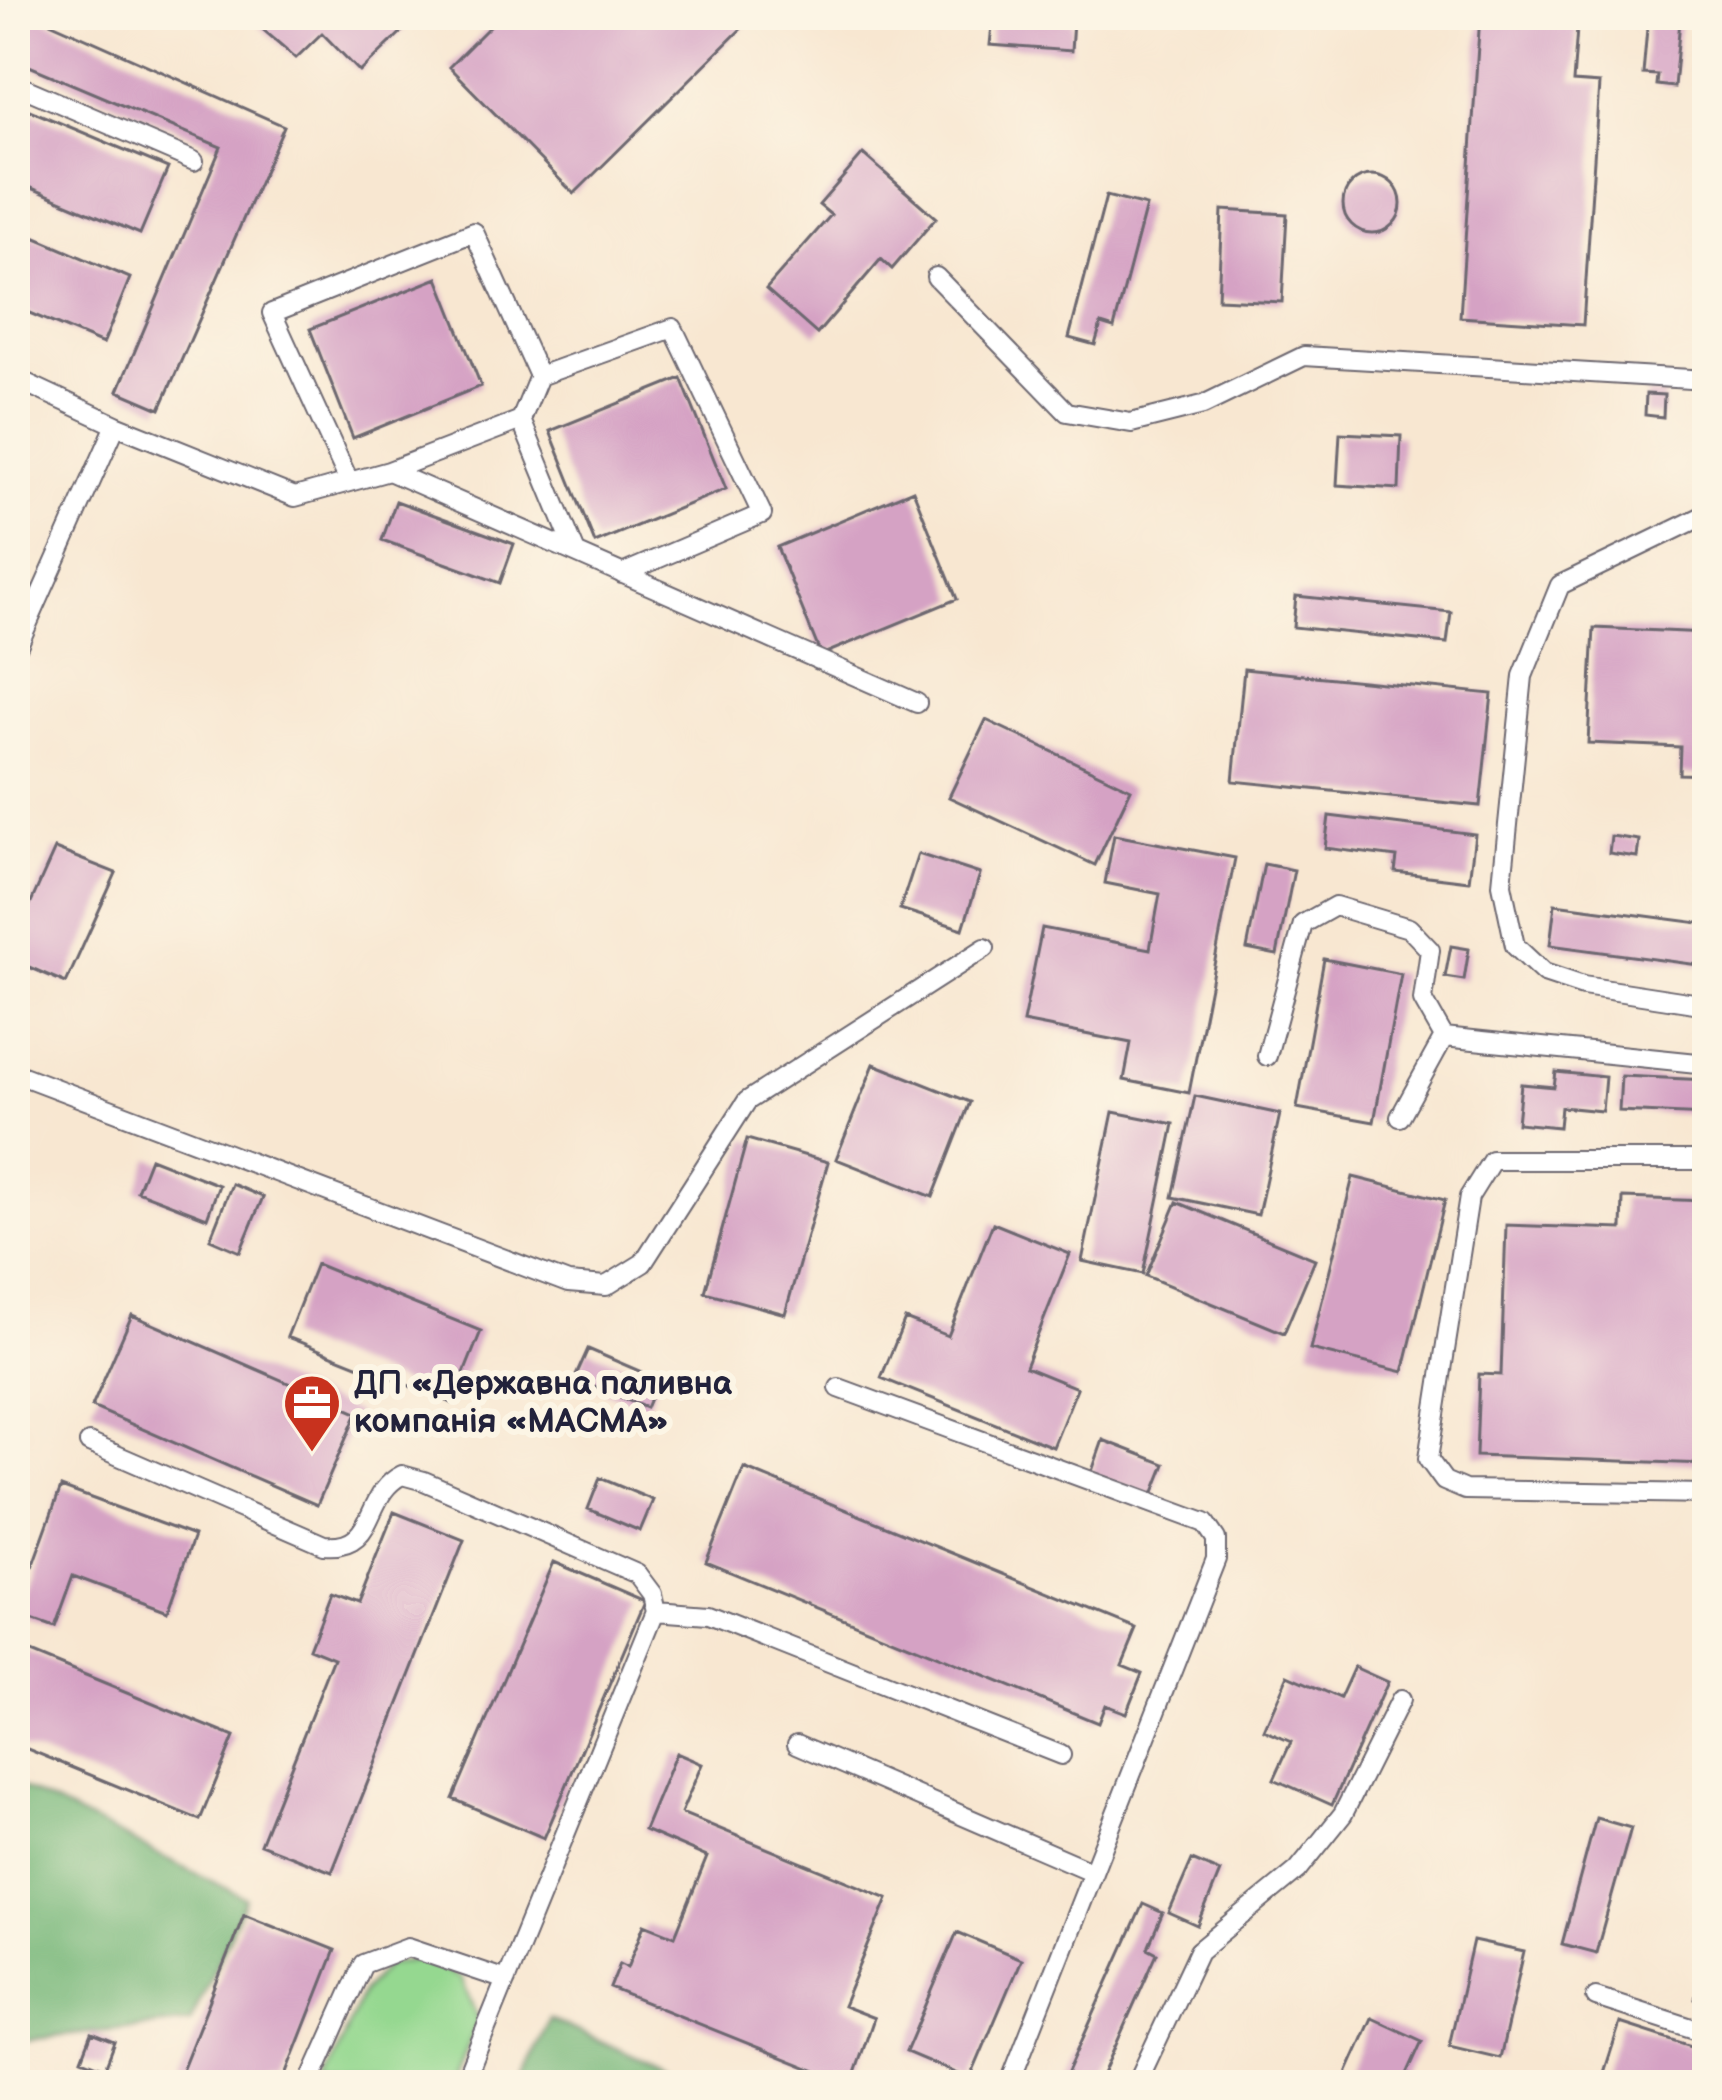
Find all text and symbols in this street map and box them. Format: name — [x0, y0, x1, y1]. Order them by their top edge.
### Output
place label: ДП «Державна паливна компанія «МАСМА» — [354, 1364, 733, 1442]
office icon: ДП «Державна паливна компанія «МАСМА» — [281, 1372, 343, 1454]

